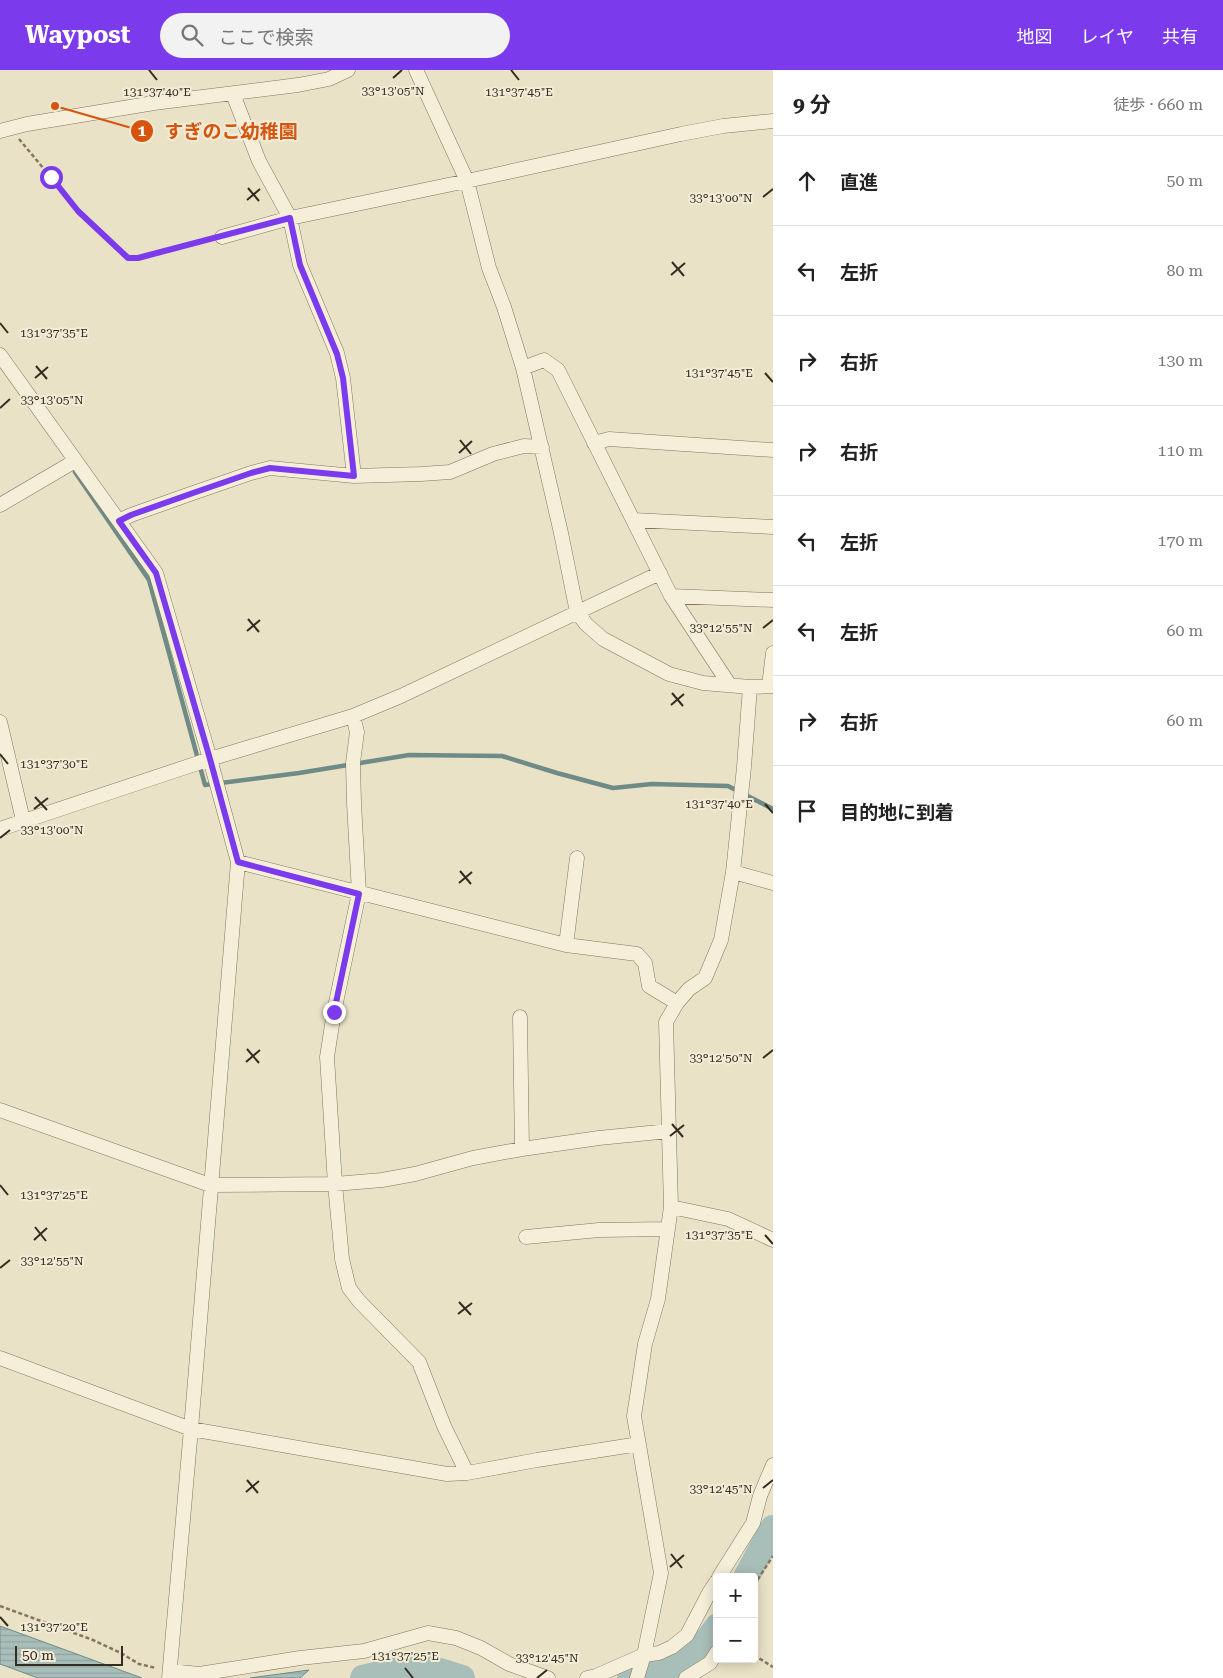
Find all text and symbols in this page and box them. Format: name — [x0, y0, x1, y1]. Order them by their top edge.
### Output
search box — [160, 13, 510, 58]
text: Waypost — [25, 21, 130, 49]
icon: search — [178, 21, 206, 49]
text: ここで検索 — [218, 26, 313, 49]
text: 地図 — [1017, 26, 1053, 47]
text: レイヤ — [1081, 26, 1134, 47]
text: 共有 — [1162, 26, 1198, 47]
text: 33°13'05"N — [361, 84, 425, 98]
text: 131°37'40"E — [123, 85, 191, 99]
text: 131°37'45"E — [485, 85, 553, 99]
text: 9 分 — [793, 93, 831, 117]
text: 徒歩 · 660 m — [1113, 95, 1203, 114]
callout: すぎのこ幼稚園 — [130, 114, 308, 148]
text: すぎのこ幼稚園 — [164, 120, 298, 143]
text: 1 — [138, 122, 147, 140]
route start — [40, 166, 63, 189]
icon: ahead — [793, 167, 821, 195]
text: 直進 — [840, 171, 878, 194]
text: 50 m — [1166, 171, 1203, 190]
text: 33°13'00"N — [689, 191, 753, 205]
icon: left — [793, 257, 821, 285]
text: 左折 — [840, 261, 878, 284]
text: 80 m — [1166, 261, 1203, 280]
text: 131°37'35"E — [20, 326, 88, 340]
icon: right — [793, 347, 821, 375]
text: 右折 — [840, 351, 878, 374]
text: 130 m — [1157, 351, 1203, 370]
text: 131°37'45"E — [685, 366, 753, 380]
text: 33°13'05"N — [20, 393, 84, 407]
icon: right — [793, 437, 821, 465]
text: 右折 — [840, 441, 878, 464]
text: 110 m — [1157, 441, 1203, 460]
icon: left — [793, 527, 821, 555]
text: 左折 — [840, 531, 878, 554]
text: 170 m — [1157, 531, 1203, 550]
icon: left — [793, 617, 821, 645]
text: 33°12'55"N — [689, 621, 753, 635]
text: 左折 — [840, 621, 878, 644]
text: 60 m — [1166, 621, 1203, 640]
icon: right — [793, 707, 821, 735]
text: 右折 — [840, 711, 878, 734]
text: 60 m — [1166, 711, 1203, 730]
text: 131°37'30"E — [20, 757, 88, 771]
text: 131°37'40"E — [685, 797, 753, 811]
icon: arrive — [793, 797, 821, 825]
text: 目的地に到着 — [840, 801, 954, 824]
text: 33°13'00"N — [20, 823, 84, 837]
route end — [323, 1001, 346, 1024]
text: 33°12'50"N — [689, 1051, 753, 1065]
text: 131°37'25"E — [20, 1188, 88, 1202]
text: 131°37'35"E — [685, 1228, 753, 1242]
text: 33°12'55"N — [20, 1254, 84, 1268]
text: 33°12'45"N — [689, 1482, 753, 1496]
map controls — [713, 1573, 758, 1663]
button: + — [713, 1573, 758, 1618]
button: − — [713, 1618, 758, 1663]
text: 131°37'20"E — [20, 1620, 88, 1634]
scale bar — [15, 1643, 122, 1666]
text: 50 m — [22, 1647, 54, 1663]
text: 131°37'25"E — [371, 1649, 439, 1663]
text: 33°12'45"N — [515, 1651, 579, 1665]

